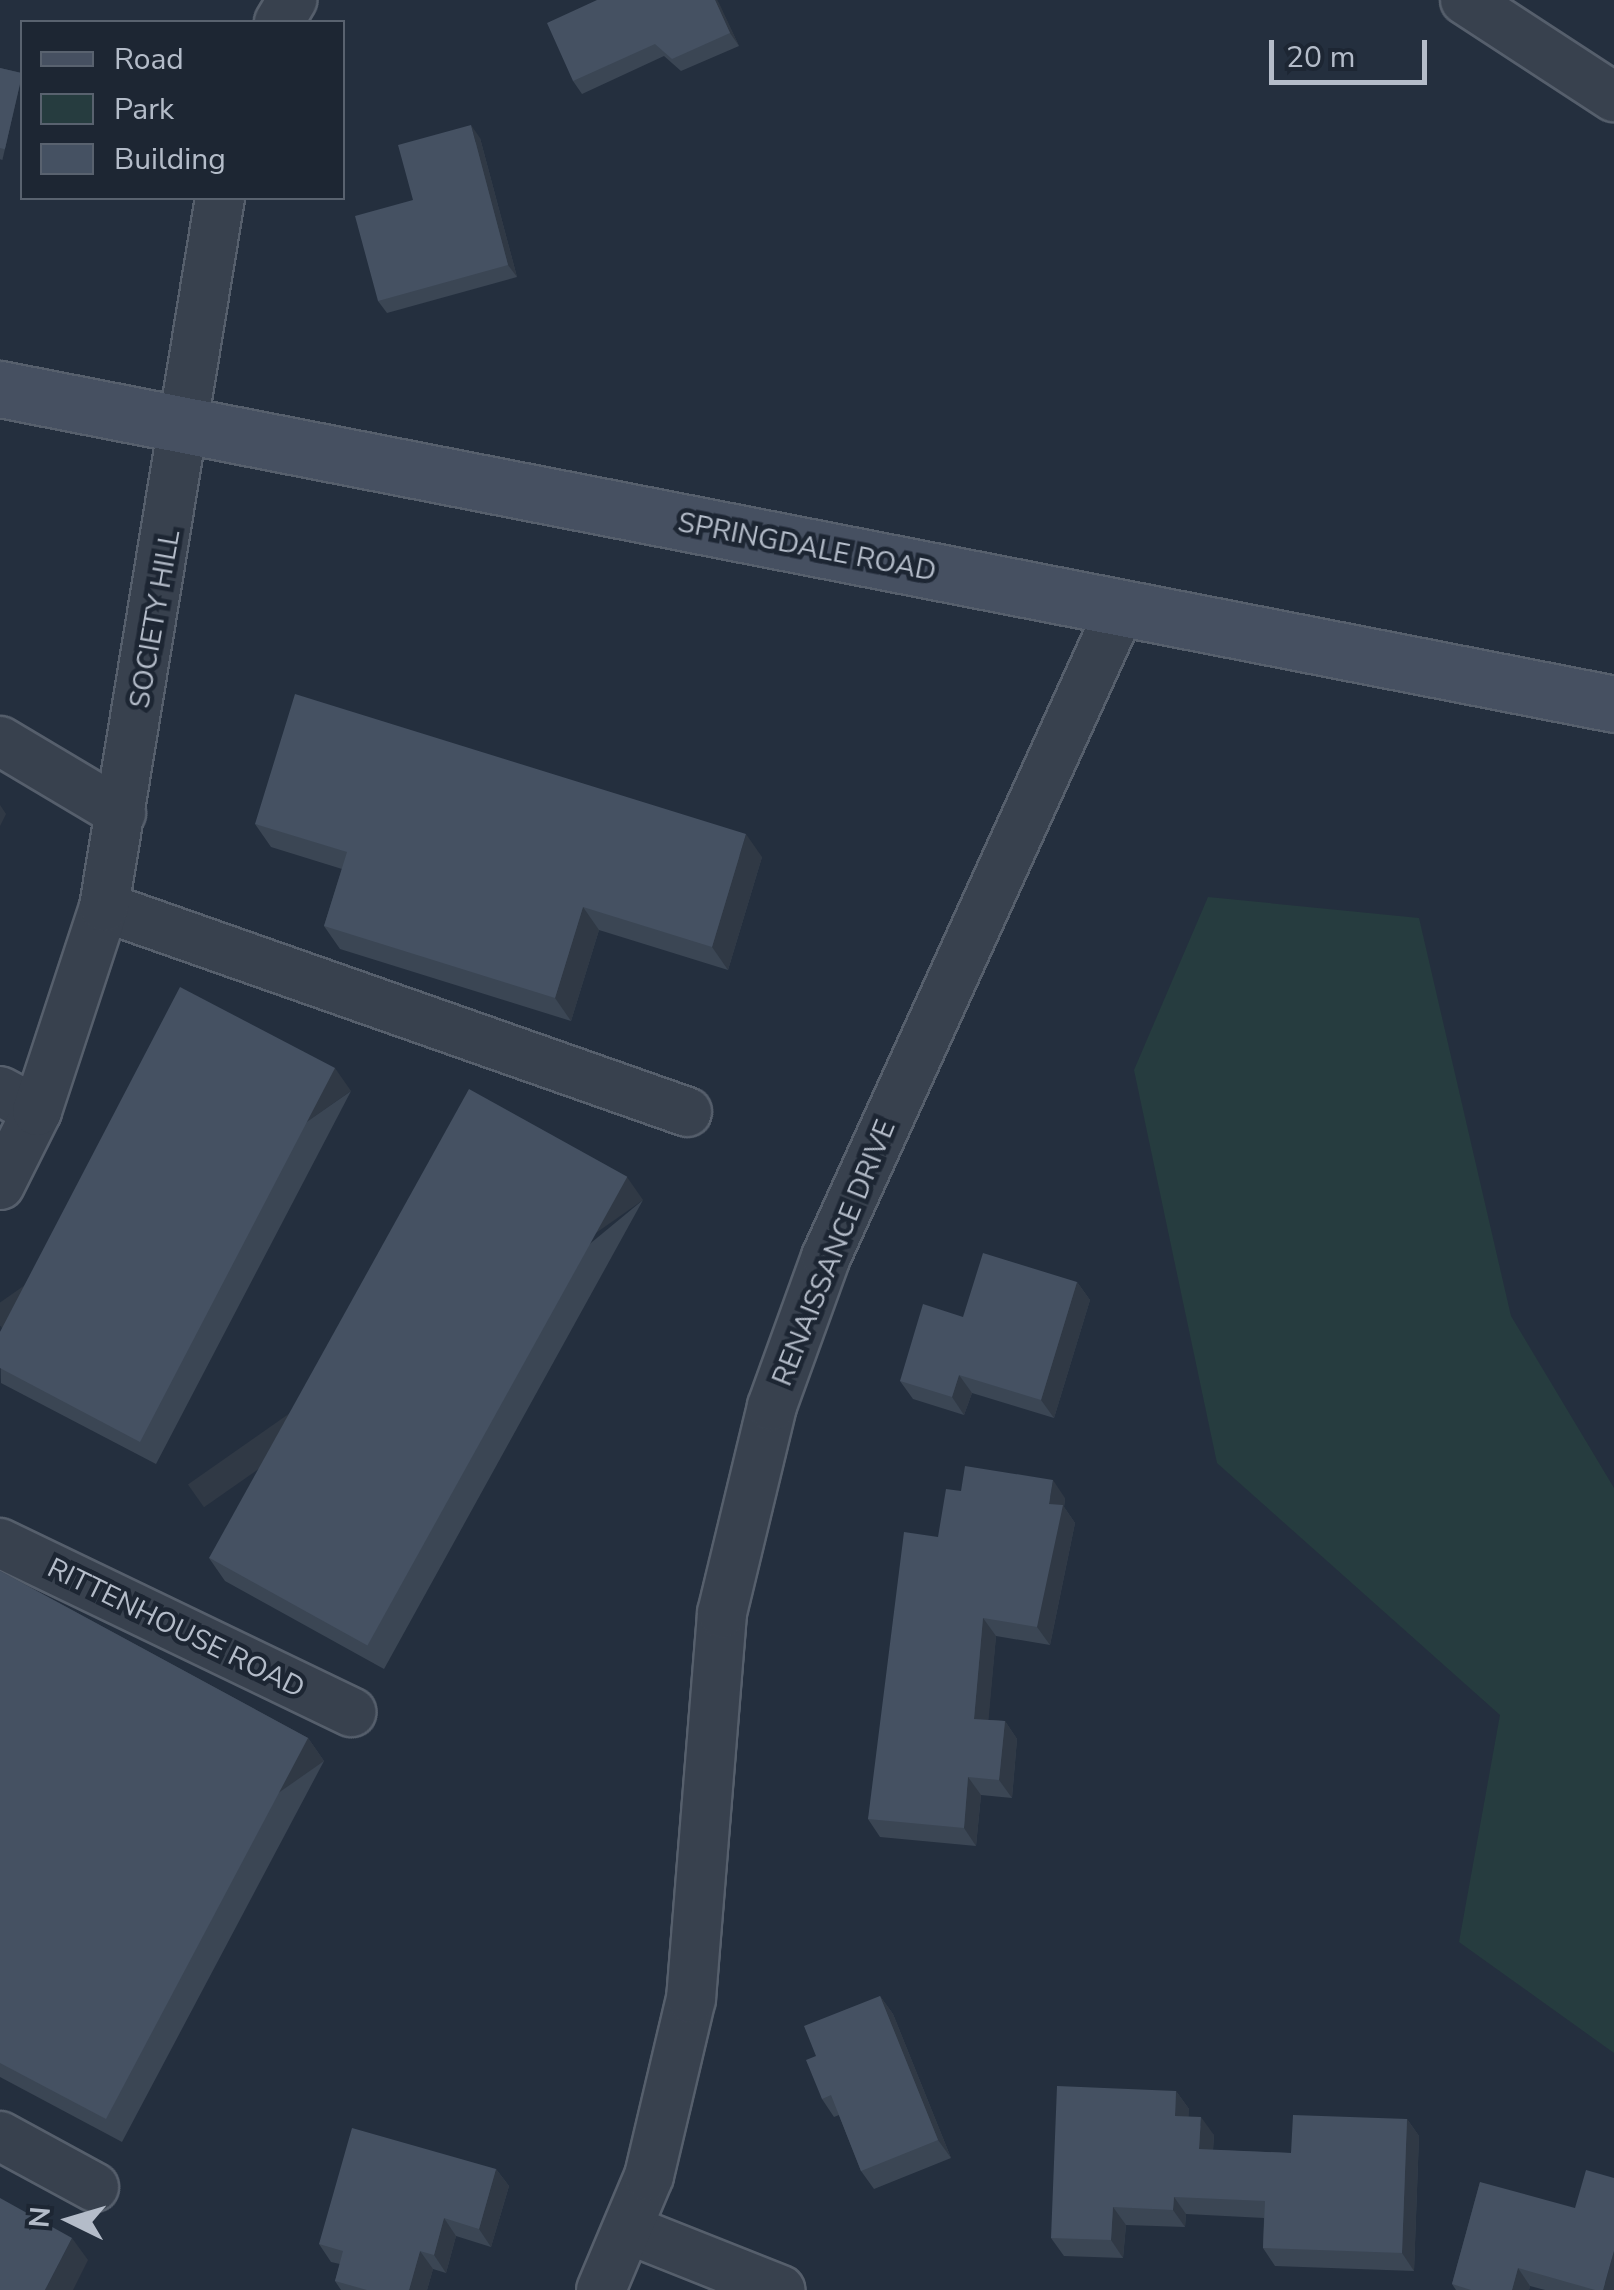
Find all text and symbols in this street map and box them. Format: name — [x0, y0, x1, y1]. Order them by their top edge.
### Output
legend — [20, 20, 345, 200]
scale bar — [1274, 20, 1432, 82]
text: 20 m — [1286, 37, 1355, 78]
text: Road — [114, 39, 184, 80]
text: Park — [114, 89, 174, 130]
text: Building — [114, 139, 226, 180]
street label: SPRINGDALE ROAD — [675, 505, 939, 589]
street label: SOCIETY HILL — [123, 527, 187, 711]
street label: RENAISSANCE DRIVE — [765, 1115, 903, 1391]
street label: RITTENHOUSE ROAD — [42, 1551, 310, 1705]
north arrow — [20, 2170, 120, 2270]
text: N — [20, 2205, 60, 2229]

